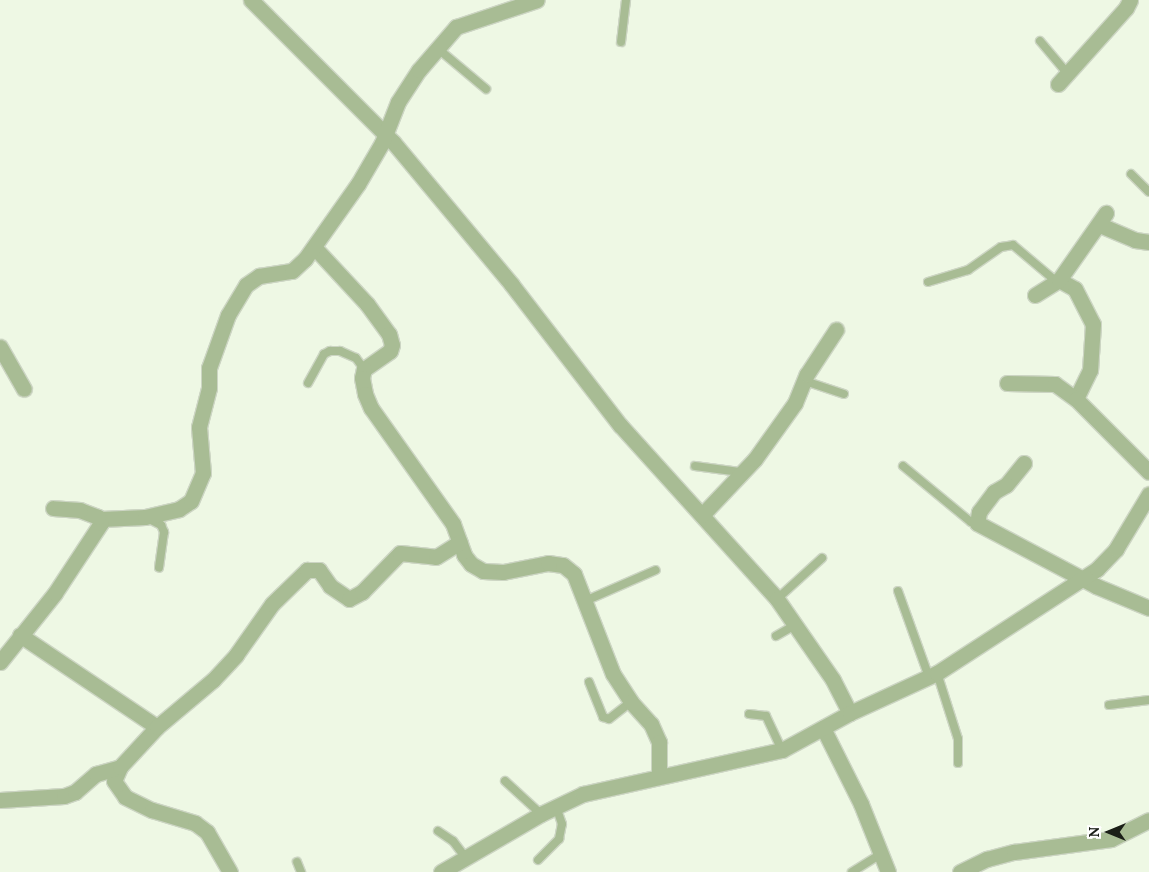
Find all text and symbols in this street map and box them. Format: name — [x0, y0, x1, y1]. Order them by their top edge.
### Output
north arrow — [1084, 807, 1134, 857]
text: N — [1085, 827, 1103, 837]

